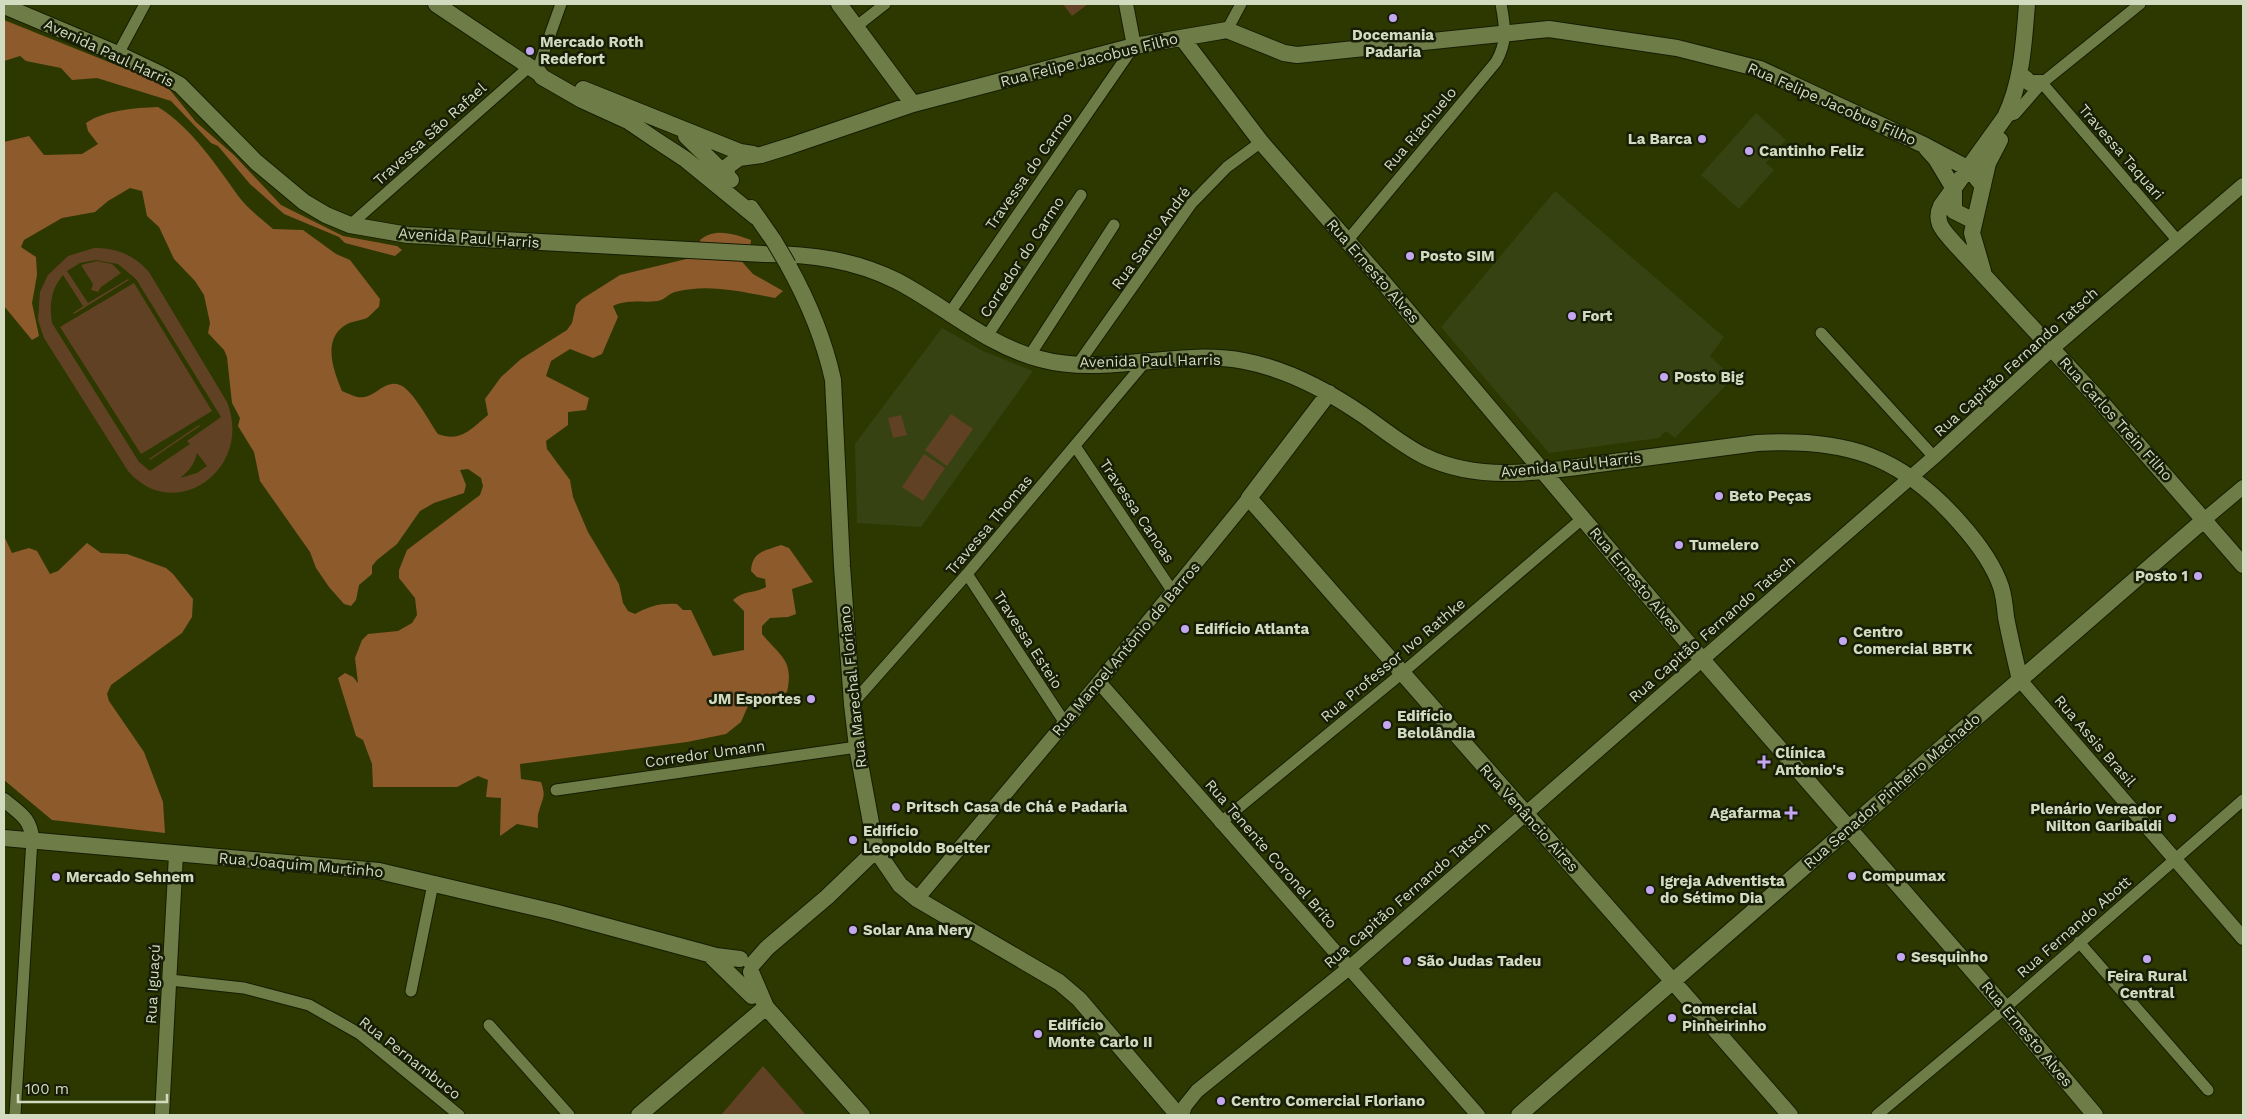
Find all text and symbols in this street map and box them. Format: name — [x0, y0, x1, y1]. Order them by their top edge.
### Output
marker: Docemania Padaria — [1387, 12, 1399, 24]
street label: Avenida Paul Harris — [41, 15, 177, 91]
place label: Docemania Padaria — [1352, 26, 1434, 61]
street label: Rua Felipe Jacobus Filho — [998, 29, 1180, 91]
place label: Mercado Roth Redefort — [540, 33, 644, 68]
marker: Mercado Roth Redefort — [524, 45, 536, 57]
street label: Rua Felipe Jacobus Filho — [1745, 59, 1919, 149]
street label: Travessa São Rafael — [370, 78, 490, 189]
street label: Rua Riachuelo — [1380, 83, 1460, 175]
street label: Travessa Taquari — [2075, 101, 2167, 203]
street label: Travessa do Carmo — [982, 109, 1076, 233]
place label: La Barca — [1628, 130, 1692, 148]
marker: La Barca — [1696, 133, 1708, 145]
place label: Cantinho Feliz — [1759, 142, 1864, 160]
marker: Cantinho Feliz — [1743, 145, 1755, 157]
street label: Rua Santo André — [1108, 183, 1194, 293]
street label: Corredor do Carmo — [976, 193, 1068, 321]
street label: Rua Ernesto Alves — [1323, 215, 1423, 327]
street label: Avenida Paul Harris — [398, 224, 540, 252]
place label: Posto SIM — [1420, 247, 1495, 265]
marker: Posto SIM — [1404, 250, 1416, 262]
street label: Rua Capitão Fernando Tatsch — [1930, 284, 2102, 440]
place label: Fort — [1582, 307, 1613, 325]
marker: Fort — [1566, 310, 1578, 322]
street label: Avenida Paul Harris — [1079, 351, 1221, 371]
street label: Rua Carlos Trein Filho — [2056, 353, 2176, 485]
place label: Posto Big — [1674, 368, 1744, 386]
marker: Posto Big — [1658, 371, 1670, 383]
street label: Avenida Paul Harris — [1500, 449, 1642, 481]
street label: Travessa Canoas — [1096, 456, 1178, 566]
street label: Travessa Thomas — [942, 471, 1036, 579]
place label: Beto Peças — [1729, 487, 1811, 505]
marker: Beto Peças — [1713, 490, 1725, 502]
street label: Rua Ernesto Alves — [1586, 524, 1684, 636]
place label: Tumelero — [1689, 536, 1759, 554]
marker: Tumelero — [1673, 539, 1685, 551]
street label: Rua Capitão Fernando Tatsch — [1625, 552, 1799, 706]
street label: Rua Manoel Antônio de Barros — [1048, 558, 1204, 740]
place label: Posto 1 — [2135, 567, 2188, 585]
marker: Posto 1 — [2192, 570, 2204, 582]
street label: Travessa Esteio — [990, 588, 1066, 692]
street label: Rua Professor Ivo Rathke — [1317, 594, 1469, 726]
street label: Rua Marechal Floriano — [836, 605, 870, 769]
place label: Edifício Atlanta — [1195, 620, 1309, 638]
marker: Edifício Atlanta — [1179, 623, 1191, 635]
place label: Centro Comercial BBTK — [1853, 623, 1973, 658]
marker: Centro Comercial BBTK — [1837, 635, 1849, 647]
place label: JM Esportes — [708, 690, 801, 708]
street label: Rua Assis Brasil — [2050, 692, 2140, 791]
marker: JM Esportes — [805, 693, 817, 705]
place label: Edifício Belolândia — [1397, 707, 1476, 742]
street label: Rua Senador Pinheiro Machado — [1800, 709, 1984, 873]
marker: Edifício Belolândia — [1381, 719, 1393, 731]
street label: Corredor Umann — [644, 737, 766, 771]
place label: Clínica Antonio's — [1775, 744, 1844, 779]
marker: Clínica Antonio's — [1757, 755, 1771, 769]
street label: Rua Venâncio Aires — [1476, 760, 1582, 876]
street label: Rua Tenente Coronel Brito — [1201, 776, 1341, 932]
place label: Pritsch Casa de Chá e Padaria — [906, 798, 1127, 816]
place label: Plenário Vereador Nilton Garibaldi — [2030, 800, 2163, 835]
marker: Pritsch Casa de Chá e Padaria — [890, 801, 902, 813]
place label: Agafarma — [1710, 804, 1781, 822]
marker: Agafarma — [1785, 807, 1797, 819]
marker: Plenário Vereador Nilton Garibaldi — [2166, 812, 2178, 824]
street label: Rua Capitão Fernando Tatsch — [1320, 818, 1494, 972]
place label: Edifício Leopoldo Boelter — [863, 822, 990, 857]
marker: Edifício Leopoldo Boelter — [847, 834, 859, 846]
street label: Rua Joaquim Murtinho — [218, 849, 384, 881]
place label: Compumax — [1862, 867, 1946, 885]
place label: Mercado Sehnem — [66, 868, 194, 886]
marker: Compumax — [1846, 870, 1858, 882]
marker: Mercado Sehnem — [50, 871, 62, 883]
place label: Igreja Adventista do Sétimo Dia — [1660, 872, 1785, 907]
street label: Rua Fernando Abott — [2013, 872, 2135, 981]
marker: Igreja Adventista do Sétimo Dia — [1644, 884, 1656, 896]
place label: Solar Ana Nery — [863, 921, 973, 939]
marker: Solar Ana Nery — [847, 924, 859, 936]
street label: Rua Iguaçú — [142, 944, 164, 1024]
place label: Sesquinho — [1911, 948, 1988, 966]
marker: Sesquinho — [1895, 951, 1907, 963]
place label: São Judas Tadeu — [1417, 952, 1541, 970]
marker: Feira Rural Central — [2141, 953, 2153, 965]
marker: São Judas Tadeu — [1401, 955, 1413, 967]
place label: Feira Rural Central — [2107, 967, 2187, 1002]
street label: Rua Ernesto Alves — [1978, 978, 2076, 1090]
place label: Comercial Pinheirinho — [1682, 1000, 1766, 1035]
marker: Comercial Pinheirinho — [1666, 1012, 1678, 1024]
street label: Rua Pernambuco — [356, 1013, 464, 1103]
place label: Edifício Monte Carlo II — [1048, 1016, 1152, 1051]
marker: Edifício Monte Carlo II — [1032, 1028, 1044, 1040]
scale bar — [18, 1072, 166, 1104]
text: 100 m — [25, 1080, 69, 1098]
place label: Centro Comercial Floriano — [1231, 1092, 1425, 1110]
marker: Centro Comercial Floriano — [1215, 1095, 1227, 1107]

